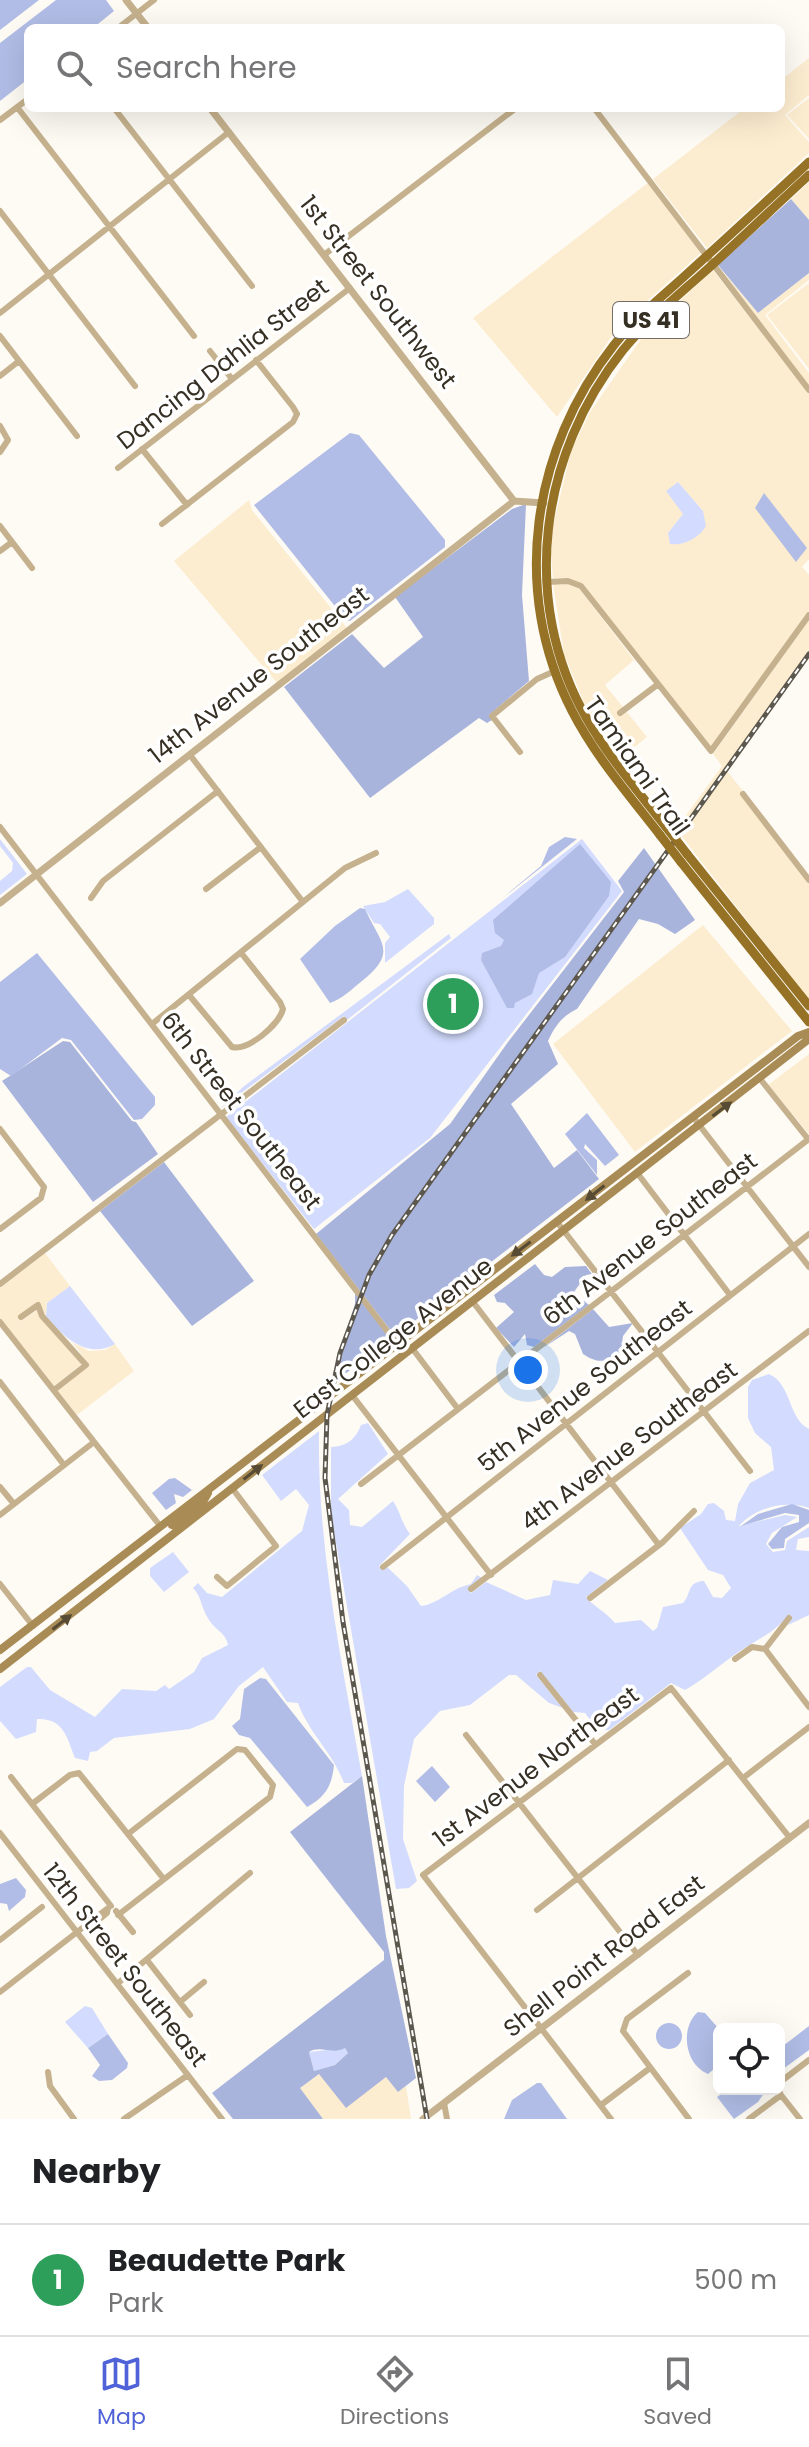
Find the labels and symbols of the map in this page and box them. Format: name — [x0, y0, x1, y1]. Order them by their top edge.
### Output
street label: 1st Street Southwest — [293, 188, 464, 395]
street label: Dancing Dahlia Street — [110, 270, 335, 457]
road number: US 41 — [613, 302, 689, 338]
street label: 14th Avenue Southeast — [142, 578, 376, 771]
street label: Tamiami Trail — [577, 689, 698, 842]
pin: 1 — [427, 974, 479, 1034]
street label: 6th Street Southeast — [153, 1005, 329, 1217]
one-way arrow — [712, 1102, 732, 1118]
street label: 6th Avenue Southeast — [536, 1144, 764, 1333]
one-way arrow — [585, 1184, 605, 1200]
one-way arrow — [511, 1241, 531, 1257]
street label: East College Avenue — [286, 1249, 499, 1426]
street label: 5th Avenue Southeast — [471, 1292, 699, 1480]
your location — [508, 1350, 548, 1390]
street label: 4th Avenue Southeast — [514, 1353, 744, 1538]
one-way arrow — [242, 1464, 263, 1481]
one-way arrow — [52, 1614, 72, 1630]
street label: 1st Avenue Northeast — [426, 1678, 645, 1855]
street label: 12th Street Southeast — [35, 1856, 215, 2073]
street label: Shell Point Road East — [496, 1867, 711, 2045]

